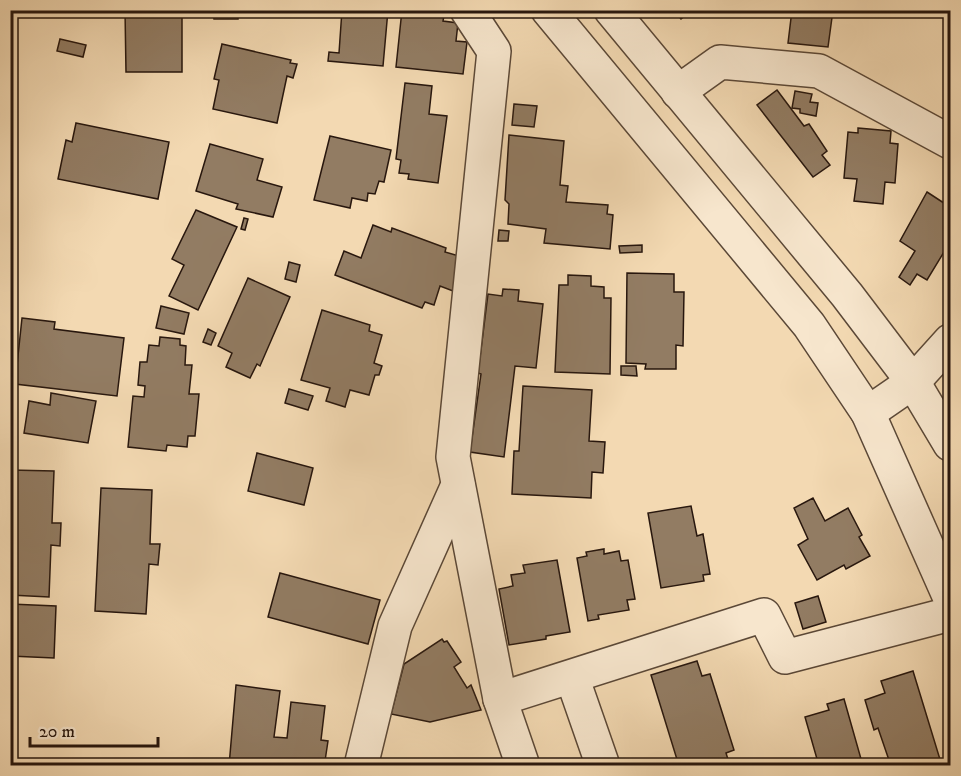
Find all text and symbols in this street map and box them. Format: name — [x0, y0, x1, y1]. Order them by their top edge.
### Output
scale bar — [30, 710, 158, 748]
text: 20 m — [39, 721, 75, 743]

